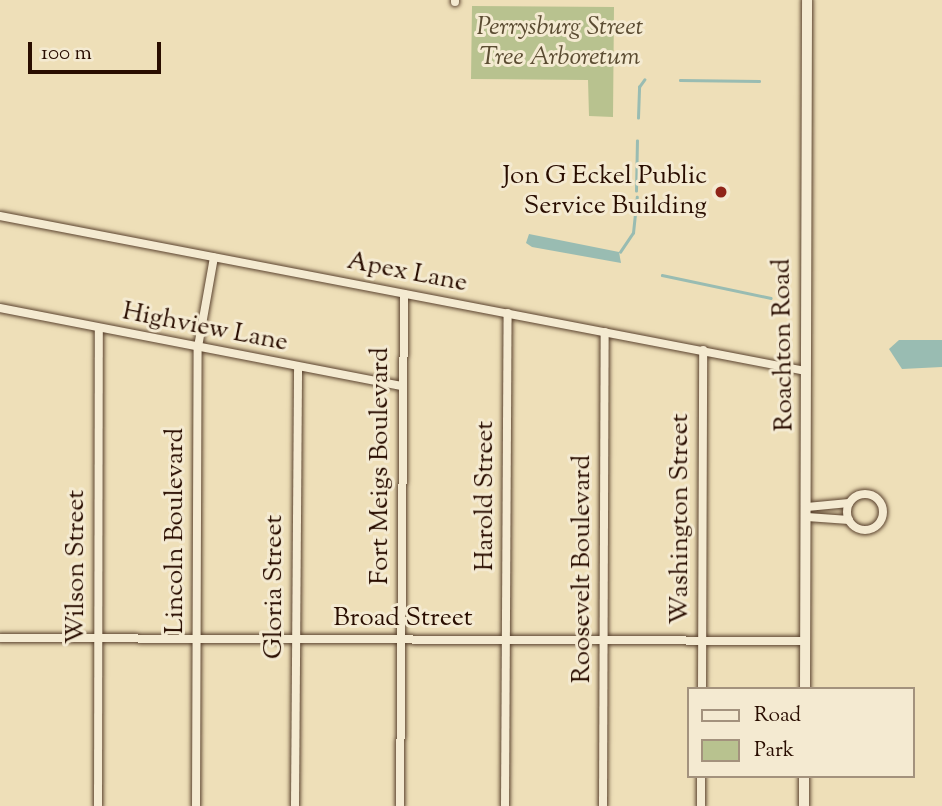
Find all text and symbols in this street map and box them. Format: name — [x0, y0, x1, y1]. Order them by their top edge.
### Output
park label: Perrysburg Street Tree Arboretum — [477, 12, 643, 74]
scale bar — [32, 28, 164, 72]
text: 100 m — [41, 39, 92, 69]
place label: Jon G Eckel Public Service Building — [502, 161, 707, 222]
marker: Jon G Eckel Public Service Building — [713, 184, 729, 200]
street label: Apex Lane — [344, 246, 470, 300]
street label: Roachton Road — [767, 258, 801, 432]
street label: Highview Lane — [120, 297, 290, 359]
street label: Fort Meigs Boulevard — [365, 347, 397, 585]
street label: Washington Street — [665, 413, 697, 625]
street label: Harold Street — [470, 421, 502, 571]
street label: Lincoln Boulevard — [160, 428, 192, 634]
street label: Roosevelt Boulevard — [567, 455, 599, 683]
street label: Wilson Street — [61, 490, 93, 644]
street label: Gloria Street — [259, 515, 291, 659]
street label: Broad Street — [333, 603, 473, 635]
legend — [687, 687, 914, 778]
text: Road — [754, 701, 801, 731]
text: Park — [754, 736, 794, 766]

